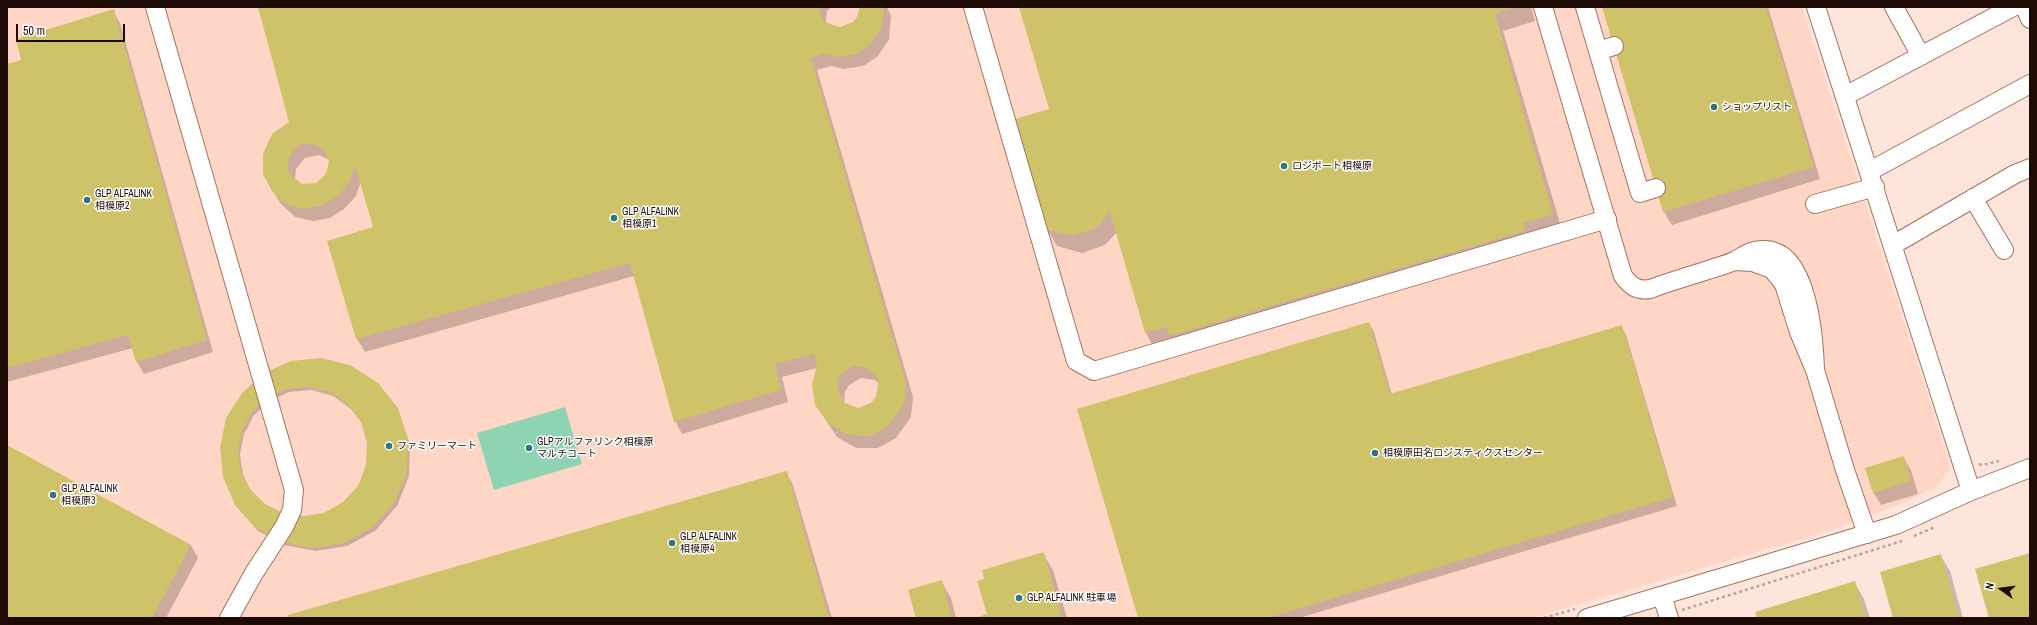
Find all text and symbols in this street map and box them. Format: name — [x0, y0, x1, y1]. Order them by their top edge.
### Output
scale bar — [18, 16, 127, 42]
text: 50 m — [23, 23, 45, 39]
place label: ショップリスト — [1722, 101, 1792, 113]
marker: ショップリスト — [1709, 102, 1719, 112]
place label: ロジポート相模原 — [1292, 160, 1372, 172]
marker: ロジポート相模原 — [1279, 161, 1289, 171]
place label: GLP ALFALINK 相模原2 — [95, 188, 152, 212]
marker: GLP ALFALINK 相模原2 — [82, 195, 92, 205]
place label: GLP ALFALINK 相模原1 — [622, 206, 679, 230]
marker: GLP ALFALINK 相模原1 — [609, 213, 619, 223]
place label: GLPアルファリンク相模原 マルチコート — [537, 436, 653, 460]
place label: ファミリーマート — [397, 440, 477, 452]
marker: ファミリーマート — [384, 441, 394, 451]
marker: GLPアルファリンク相模原 マルチコート — [524, 443, 534, 453]
place label: 相模原田名ロジスティクスセンター — [1383, 447, 1543, 459]
marker: 相模原田名ロジスティクスセンター — [1370, 448, 1380, 458]
place label: GLP ALFALINK 相模原3 — [61, 483, 118, 506]
marker: GLP ALFALINK 相模原3 — [48, 490, 58, 500]
place label: GLP ALFALINK 相模原4 — [680, 531, 737, 554]
marker: GLP ALFALINK 相模原4 — [667, 538, 677, 548]
north arrow — [1981, 569, 2021, 609]
text: N — [1982, 581, 1997, 591]
place label: GLP ALFALINK 駐車場 — [1027, 592, 1116, 604]
marker: GLP ALFALINK 駐車場 — [1014, 593, 1024, 603]

